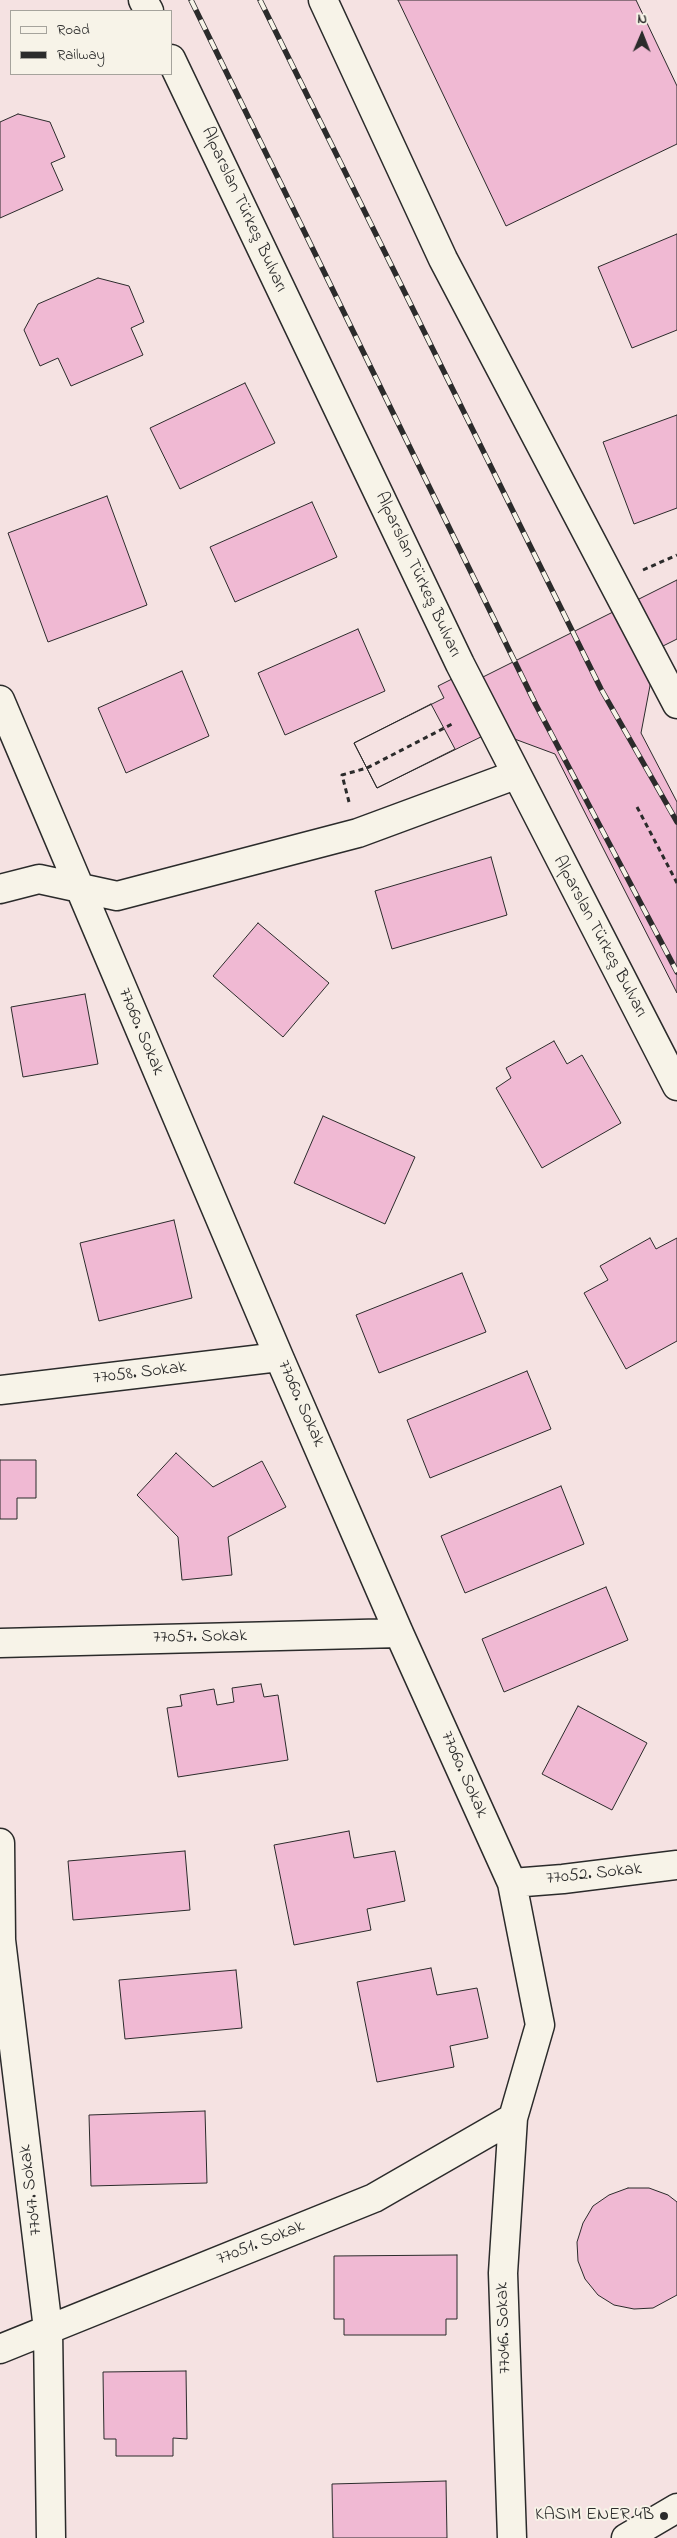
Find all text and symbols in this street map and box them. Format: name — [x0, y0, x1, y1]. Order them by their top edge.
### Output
text: N — [637, 9, 647, 30]
legend — [10, 10, 172, 75]
north arrow — [617, 10, 667, 60]
text: Road — [57, 19, 90, 41]
text: Railway — [57, 44, 105, 66]
street label: Alparslan Türkeş Bulvarı — [195, 124, 291, 296]
street label: Alparslan Türkeş Bulvarı — [369, 489, 465, 661]
street label: Alparslan Türkeş Bulvarı — [547, 852, 651, 1022]
street label: 77060. Sokak — [112, 985, 168, 1079]
street label: 77060. Sokak — [271, 1357, 329, 1451]
street label: 77058. Sokak — [92, 1358, 188, 1390]
street label: 77057. Sokak — [153, 1626, 247, 1650]
street label: 77060. Sokak — [434, 1728, 492, 1822]
street label: 77052. Sokak — [545, 1859, 643, 1891]
street label: 77047. Sokak — [16, 2143, 48, 2237]
street label: 77051. Sokak — [214, 2217, 308, 2271]
street label: 77046. Sokak — [493, 2282, 517, 2374]
place label: KASIM ENER 4B — [535, 2505, 654, 2527]
marker: KASIM ENER 4B — [658, 2510, 670, 2522]

